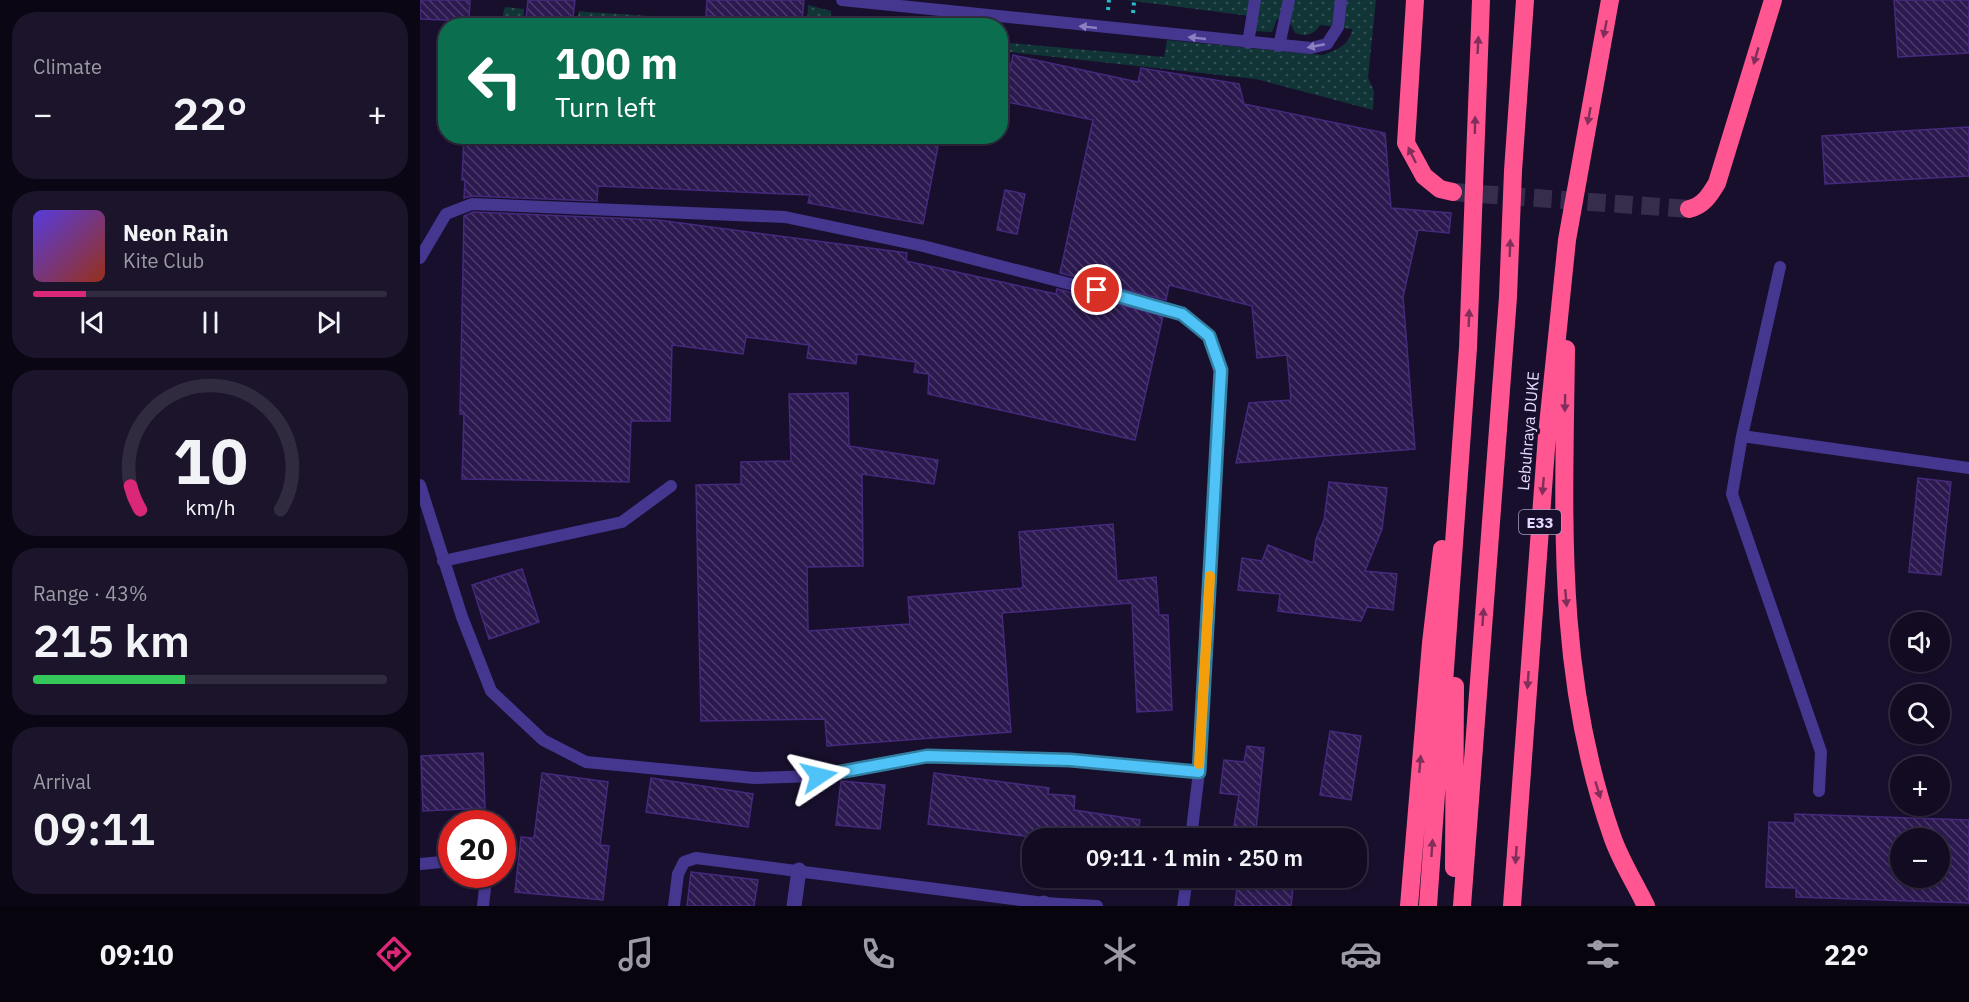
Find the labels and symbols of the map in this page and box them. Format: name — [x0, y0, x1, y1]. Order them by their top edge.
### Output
one-way arrow — [1600, 20, 1609, 39]
one-way arrow — [1079, 22, 1098, 32]
one-way arrow — [1187, 33, 1206, 43]
one-way arrow — [1473, 35, 1483, 54]
one-way arrow — [1307, 42, 1326, 51]
one-way arrow — [1751, 47, 1760, 65]
one-way arrow — [1584, 106, 1593, 125]
one-way arrow — [1470, 115, 1479, 134]
one-way arrow — [1407, 146, 1416, 163]
one-way arrow — [1505, 239, 1514, 258]
pin — [1071, 264, 1122, 315]
one-way arrow — [1464, 308, 1473, 327]
street label: Lebuhraya DUKE — [1513, 371, 1543, 491]
one-way arrow — [1561, 394, 1570, 413]
one-way arrow — [1538, 476, 1547, 495]
road number: E33 — [1519, 510, 1561, 534]
one-way arrow — [1561, 589, 1571, 608]
one-way arrow — [1478, 608, 1487, 627]
one-way arrow — [1523, 671, 1533, 690]
position arrow — [787, 744, 851, 808]
one-way arrow — [1415, 754, 1425, 773]
one-way arrow — [1594, 781, 1603, 799]
speed limit sign: 20 — [438, 810, 516, 888]
one-way arrow — [1428, 838, 1437, 857]
one-way arrow — [1511, 846, 1521, 865]

